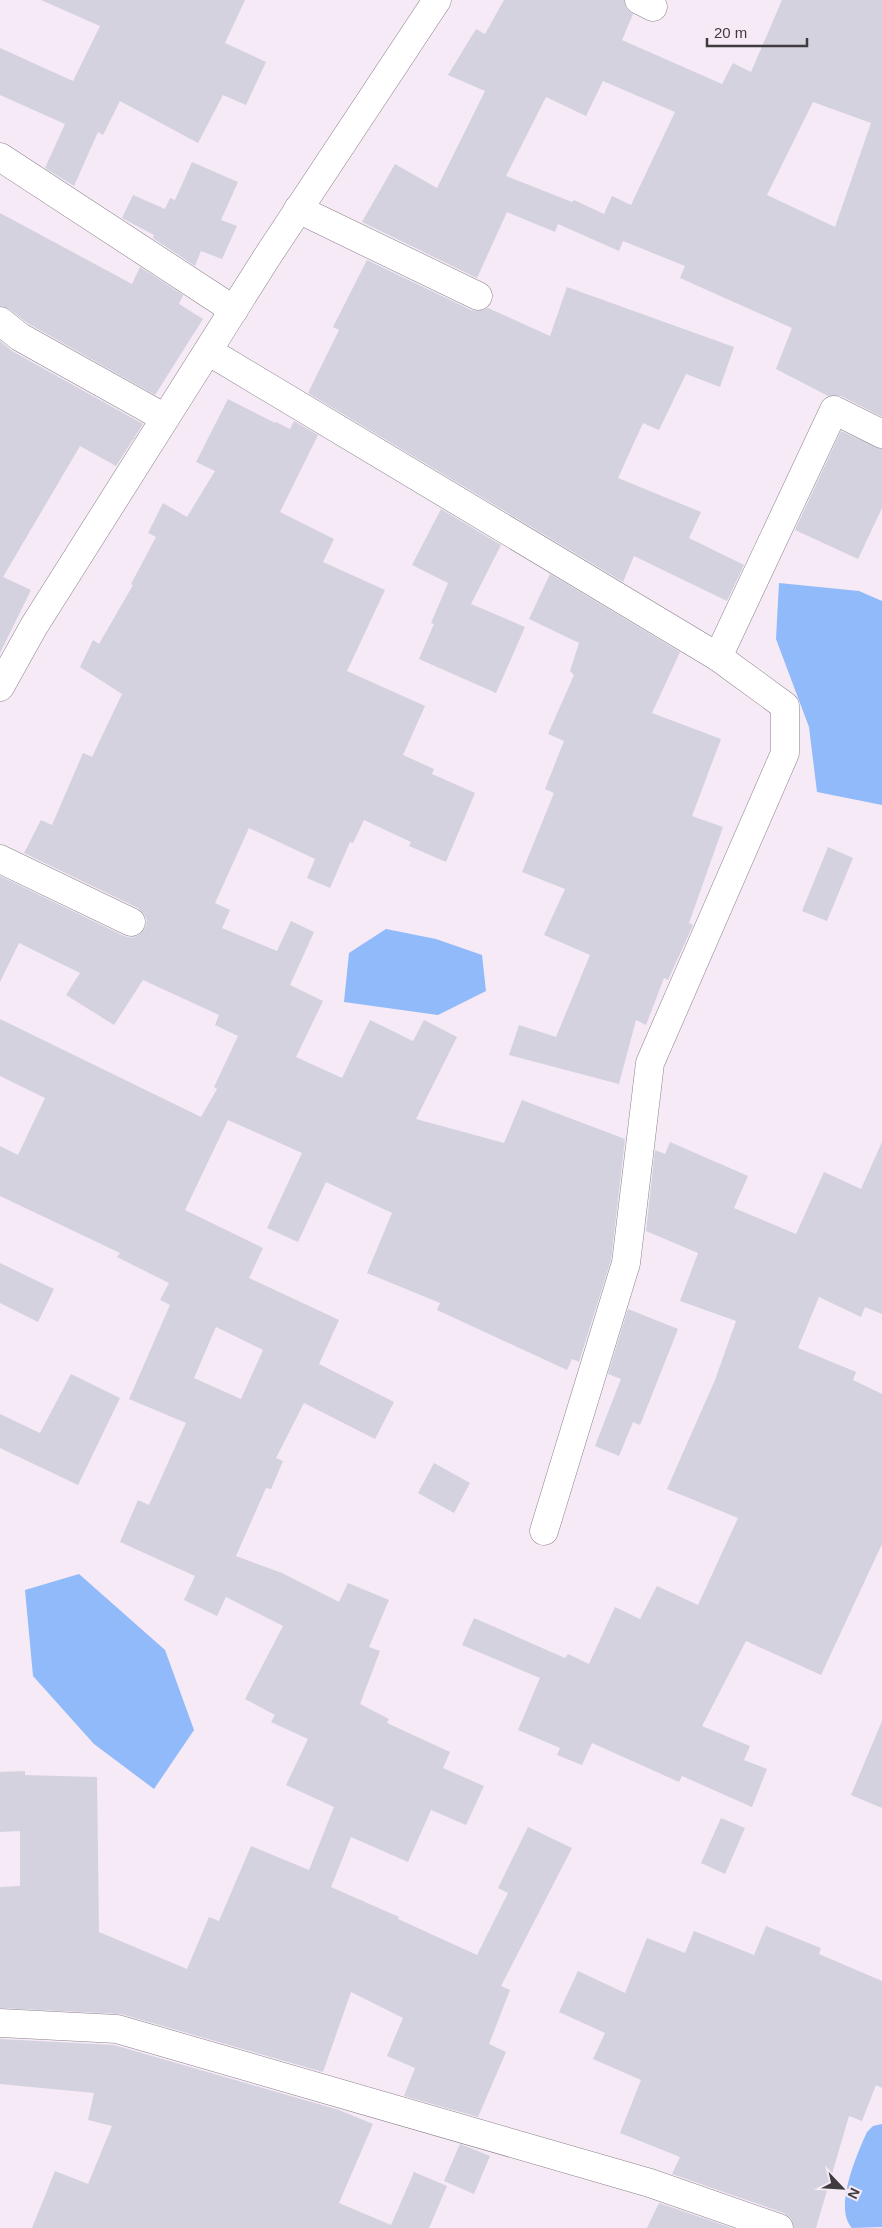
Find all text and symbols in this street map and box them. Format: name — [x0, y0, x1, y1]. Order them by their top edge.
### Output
scale bar — [707, 15, 807, 47]
text: 20 m — [714, 24, 747, 41]
north arrow — [817, 2163, 867, 2213]
text: N — [844, 2186, 863, 2201]

